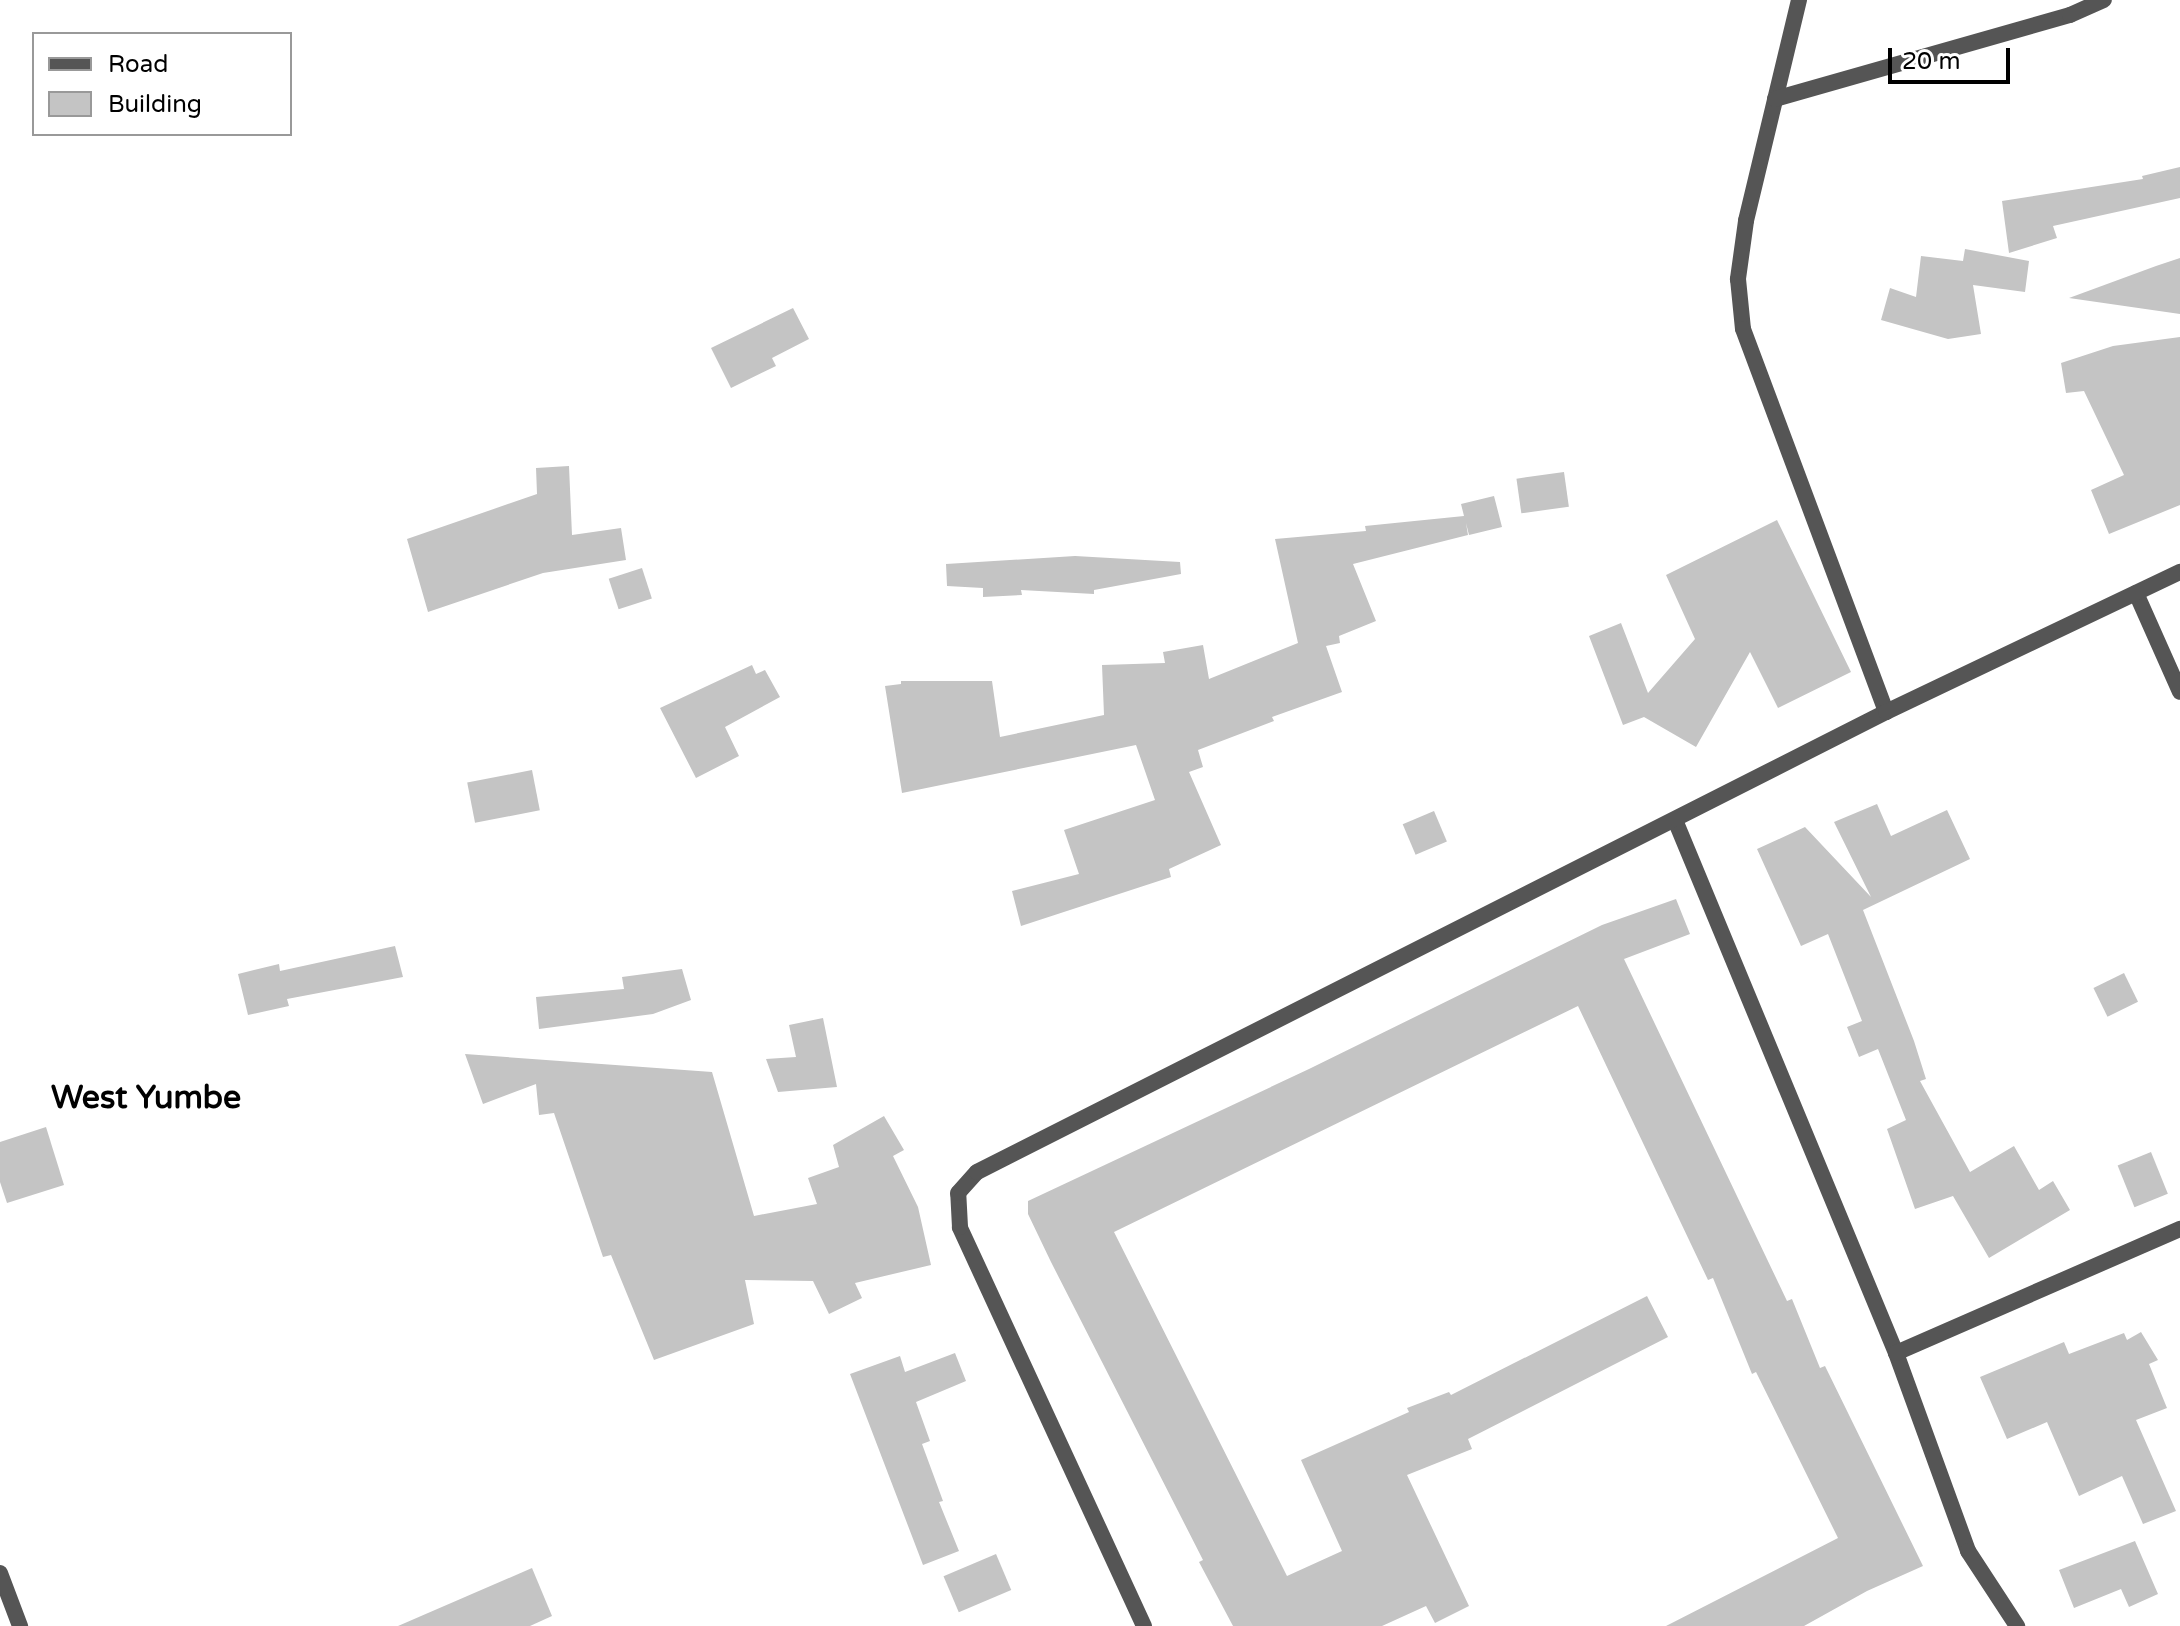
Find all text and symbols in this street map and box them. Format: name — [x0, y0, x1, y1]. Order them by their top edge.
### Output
legend — [32, 32, 292, 136]
scale bar — [1892, 32, 2014, 82]
text: 20 m — [1902, 47, 1960, 76]
text: Road — [108, 50, 168, 79]
text: Building — [108, 90, 202, 119]
district label: West Yumbe — [51, 1079, 241, 1117]

